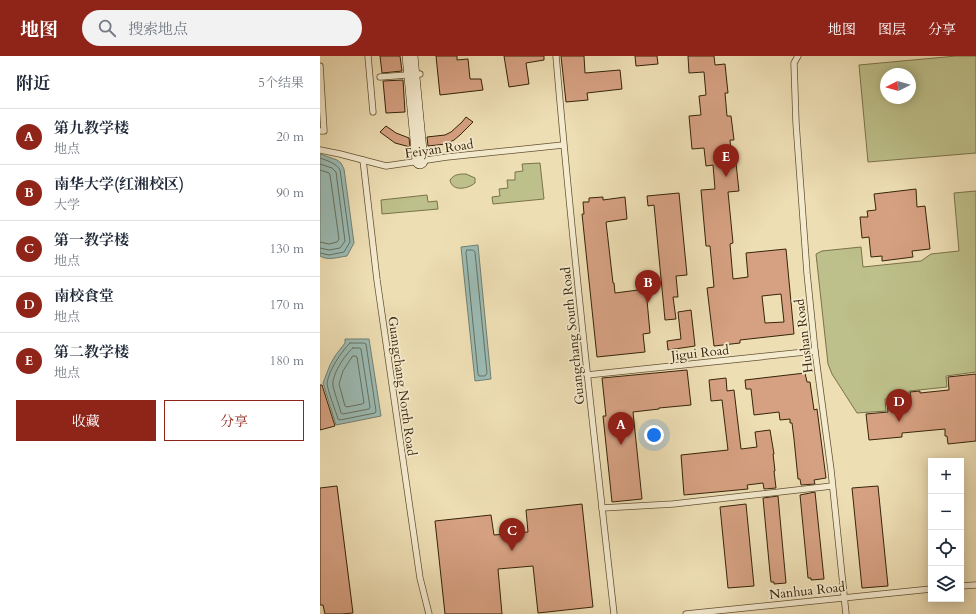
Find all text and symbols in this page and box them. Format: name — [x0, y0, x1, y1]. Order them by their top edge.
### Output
search box — [82, 10, 362, 46]
text: 地图 — [20, 17, 58, 43]
icon: search — [96, 17, 118, 39]
text: 搜索地点 — [128, 19, 188, 39]
text: 地图 — [828, 20, 856, 39]
text: 图层 — [878, 20, 906, 39]
text: 分享 — [928, 20, 956, 39]
north arrow — [880, 68, 916, 104]
text: 附近 — [16, 72, 50, 95]
text: 5个结果 — [258, 74, 304, 92]
text: 第九教学楼 — [54, 118, 129, 138]
text: A — [24, 128, 34, 146]
text: 20 m — [276, 128, 304, 146]
street label: Feiyan Road — [404, 135, 475, 163]
text: 地点 — [54, 140, 80, 158]
pin: E — [713, 144, 739, 177]
text: 南华大学(红湘校区) — [54, 174, 184, 194]
text: B — [24, 184, 34, 202]
text: 90 m — [276, 184, 304, 202]
text: 大学 — [54, 196, 80, 214]
text: 第一教学楼 — [54, 230, 129, 250]
text: C — [24, 240, 34, 258]
text: 130 m — [270, 240, 304, 258]
text: 地点 — [54, 252, 80, 270]
street label: Guangchang South Road — [557, 266, 589, 406]
pin: B — [635, 270, 661, 303]
text: 南校食堂 — [54, 286, 114, 306]
text: D — [23, 296, 35, 314]
text: 170 m — [270, 296, 304, 314]
street label: Hushan Road — [791, 298, 817, 374]
text: 地点 — [54, 308, 80, 326]
street label: Guangchang North Road — [383, 315, 421, 457]
street label: Jigui Road — [668, 341, 730, 365]
text: 第二教学楼 — [54, 342, 129, 362]
text: E — [25, 352, 33, 370]
text: 180 m — [270, 352, 304, 370]
text: 地点 — [54, 364, 80, 382]
pin: D — [886, 389, 912, 422]
button: 收藏 — [16, 400, 156, 441]
button: 分享 — [164, 400, 304, 441]
pin: A — [608, 412, 634, 445]
your location — [644, 425, 664, 445]
map controls — [928, 458, 964, 602]
button: + — [928, 458, 964, 494]
button: − — [928, 494, 964, 530]
pin: C — [499, 518, 525, 551]
button: locate — [928, 530, 964, 566]
button: layers — [928, 566, 964, 602]
street label: Nanhua Road — [768, 578, 846, 604]

